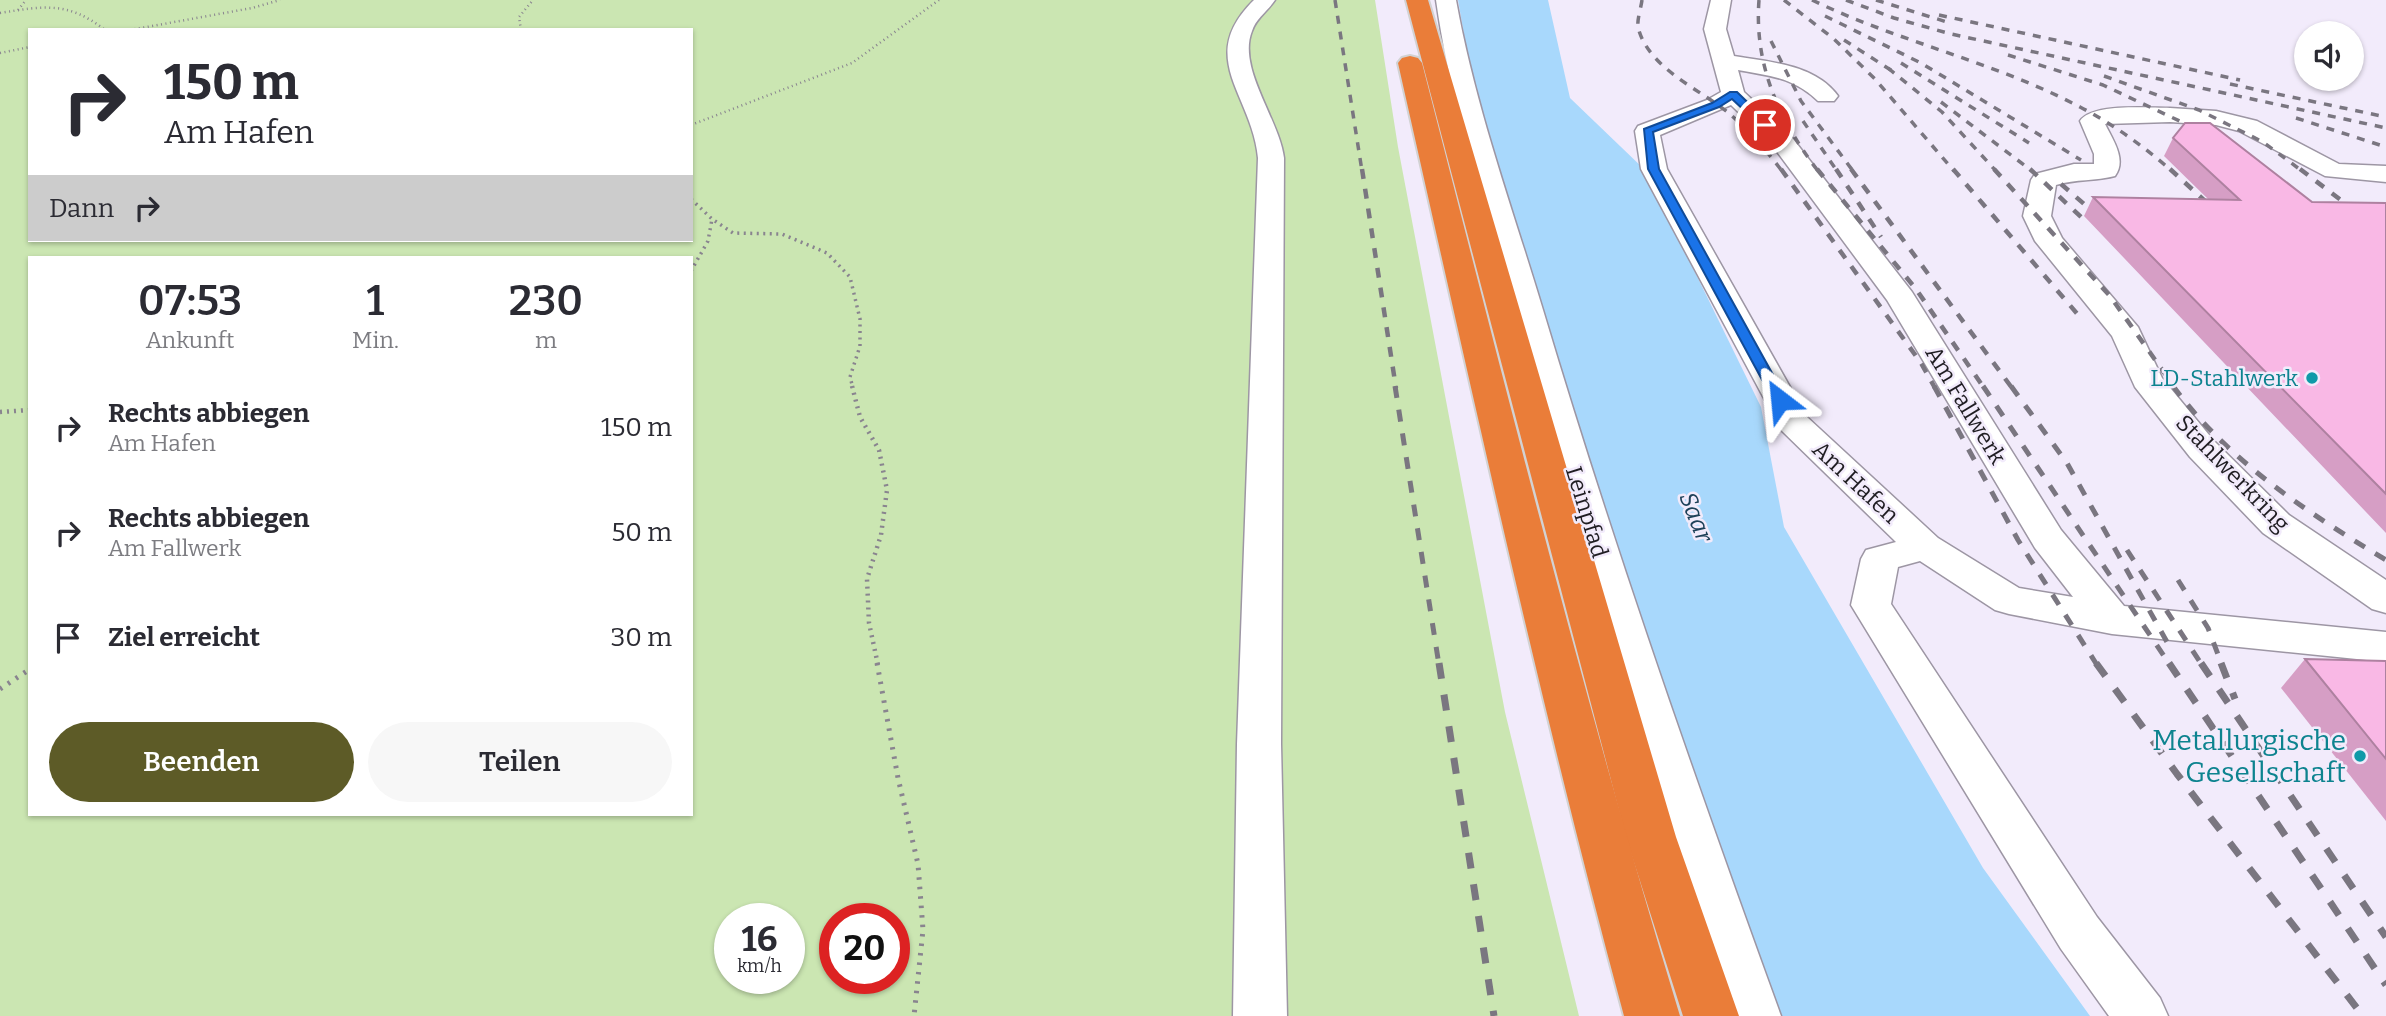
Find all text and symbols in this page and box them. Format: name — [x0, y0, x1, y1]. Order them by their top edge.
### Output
map controls — [2294, 21, 2364, 91]
button: sound — [2294, 21, 2364, 91]
text: 150 m — [164, 53, 299, 112]
icon: right — [49, 56, 140, 147]
pin — [1735, 95, 1795, 155]
icon: arrive — [1746, 106, 1784, 144]
text: Am Hafen — [164, 113, 314, 151]
icon: right — [128, 189, 166, 227]
text: Dann — [49, 193, 114, 224]
text: 07:53 — [138, 276, 242, 326]
text: 1 — [367, 276, 384, 326]
text: 230 — [509, 276, 583, 326]
text: Ankunft — [146, 326, 234, 354]
text: Min. — [352, 326, 399, 354]
text: m — [535, 326, 557, 354]
street label: Am Fallwerk — [1920, 341, 2012, 469]
position arrow — [1743, 363, 1817, 437]
place label: LD-Stahlwerk — [2150, 364, 2298, 392]
marker: LD-Stahlwerk — [2304, 370, 2320, 386]
text: Rechts abbiegen — [108, 398, 310, 429]
icon: right — [49, 409, 87, 447]
street label: Stahlwerkring — [2170, 409, 2296, 537]
text: 150 m — [601, 412, 672, 443]
text: Am Hafen — [108, 429, 216, 457]
street label: Am Hafen — [1807, 435, 1905, 529]
street label: Leinpfad — [1560, 463, 1614, 561]
water label: Saar — [1673, 488, 1719, 547]
text: Rechts abbiegen — [108, 503, 310, 534]
icon: right — [49, 514, 87, 552]
text: 50 m — [611, 517, 672, 548]
text: Am Fallwerk — [108, 534, 241, 562]
icon: arrive — [49, 619, 87, 657]
text: Ziel erreicht — [108, 622, 260, 653]
text: 30 m — [611, 622, 672, 653]
button: Beenden — [49, 722, 354, 802]
button: Teilen — [368, 722, 672, 802]
place label: Metallurgische Gesellschaft — [2152, 724, 2346, 789]
marker: Metallurgische Gesellschaft — [2352, 748, 2368, 764]
speed limit sign: 20 — [819, 903, 910, 994]
text: 16 — [742, 918, 777, 960]
text: km/h — [737, 955, 782, 977]

